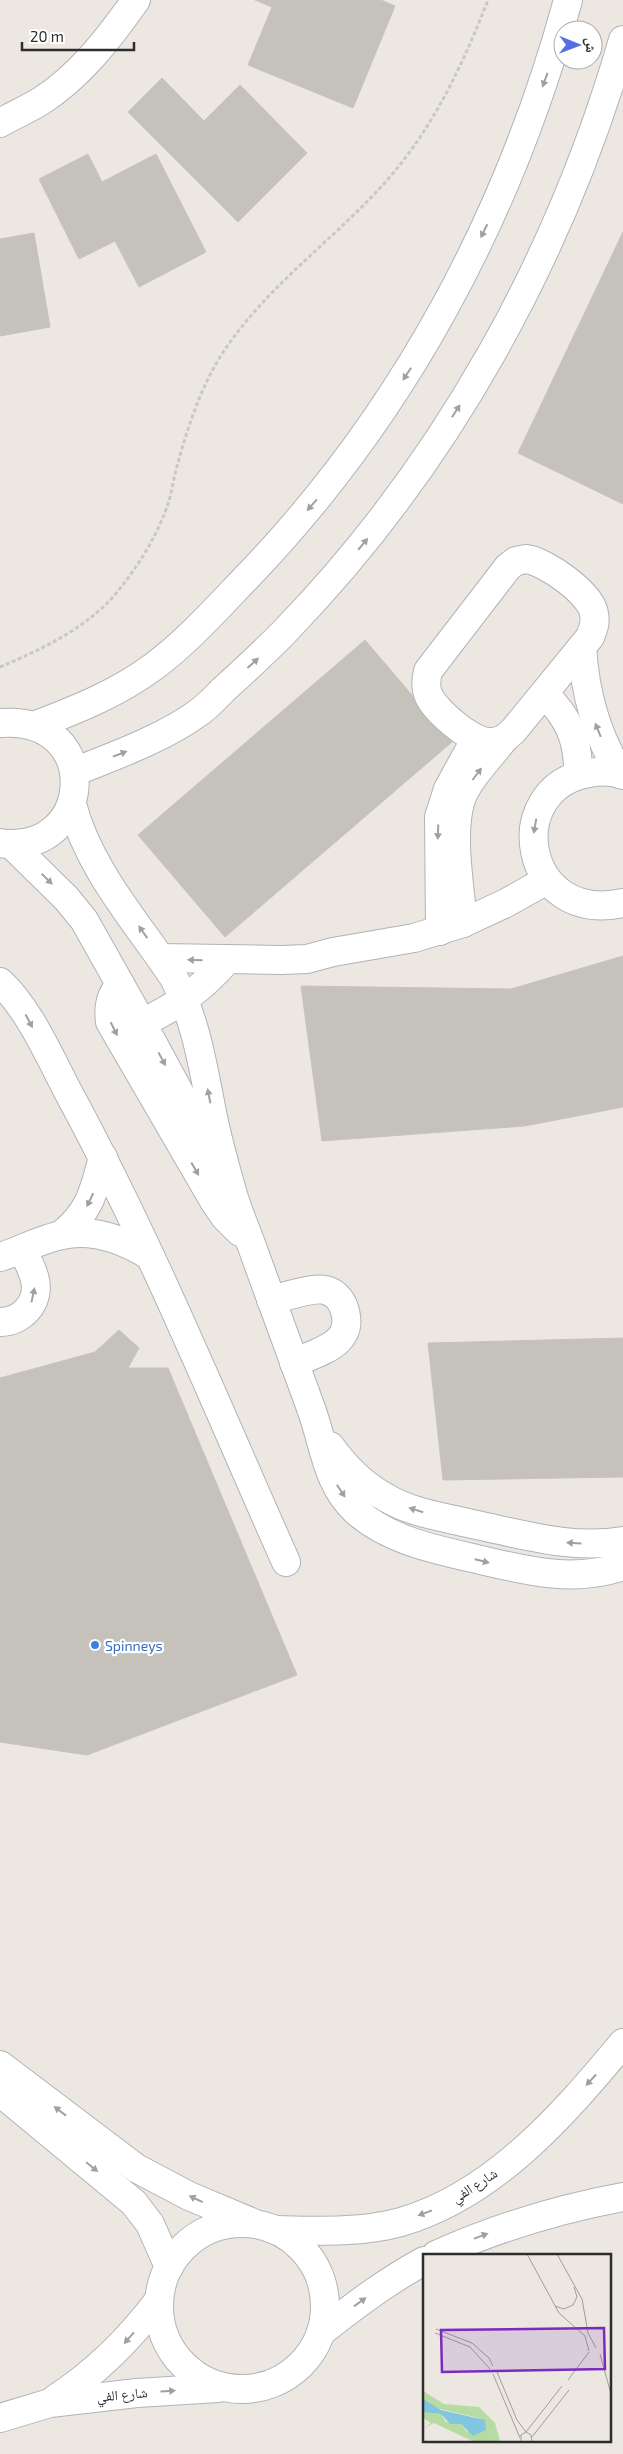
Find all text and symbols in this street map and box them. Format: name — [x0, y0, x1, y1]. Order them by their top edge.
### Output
scale bar — [22, 20, 135, 52]
north arrow — [553, 20, 603, 70]
text: 20 m — [30, 27, 64, 45]
text: ش — [582, 38, 600, 53]
one-way arrow — [541, 73, 548, 88]
one-way arrow — [480, 224, 488, 238]
one-way arrow — [402, 367, 412, 380]
one-way arrow — [451, 404, 461, 418]
one-way arrow — [306, 499, 317, 512]
one-way arrow — [357, 537, 368, 550]
one-way arrow — [246, 657, 258, 669]
one-way arrow — [594, 723, 601, 738]
one-way arrow — [112, 750, 127, 757]
one-way arrow — [472, 767, 482, 781]
one-way arrow — [531, 818, 539, 834]
one-way arrow — [434, 825, 442, 841]
one-way arrow — [40, 873, 52, 885]
one-way arrow — [137, 926, 148, 939]
one-way arrow — [186, 956, 202, 964]
one-way arrow — [25, 1014, 33, 1028]
one-way arrow — [110, 1022, 118, 1036]
one-way arrow — [157, 1053, 166, 1066]
one-way arrow — [205, 1089, 213, 1104]
one-way arrow — [191, 1163, 200, 1176]
one-way arrow — [86, 1193, 94, 1208]
one-way arrow — [30, 1287, 38, 1303]
one-way arrow — [336, 1485, 345, 1498]
one-way arrow — [408, 1506, 423, 1514]
one-way arrow — [566, 1538, 582, 1546]
one-way arrow — [475, 1557, 490, 1565]
place label: Spinneys — [105, 1637, 163, 1654]
marker: Spinneys — [89, 1639, 101, 1651]
one-way arrow — [586, 2073, 597, 2086]
one-way arrow — [53, 2106, 67, 2116]
one-way arrow — [85, 2162, 98, 2173]
street label: شارع الفي — [448, 2164, 502, 2209]
one-way arrow — [189, 2194, 203, 2202]
one-way arrow — [417, 2209, 432, 2217]
one-way arrow — [473, 2232, 488, 2239]
inset map — [423, 2254, 610, 2442]
one-way arrow — [353, 2297, 367, 2307]
one-way arrow — [123, 2331, 135, 2343]
street label: شارع الفي — [96, 2383, 148, 2408]
one-way arrow — [160, 2386, 176, 2394]

